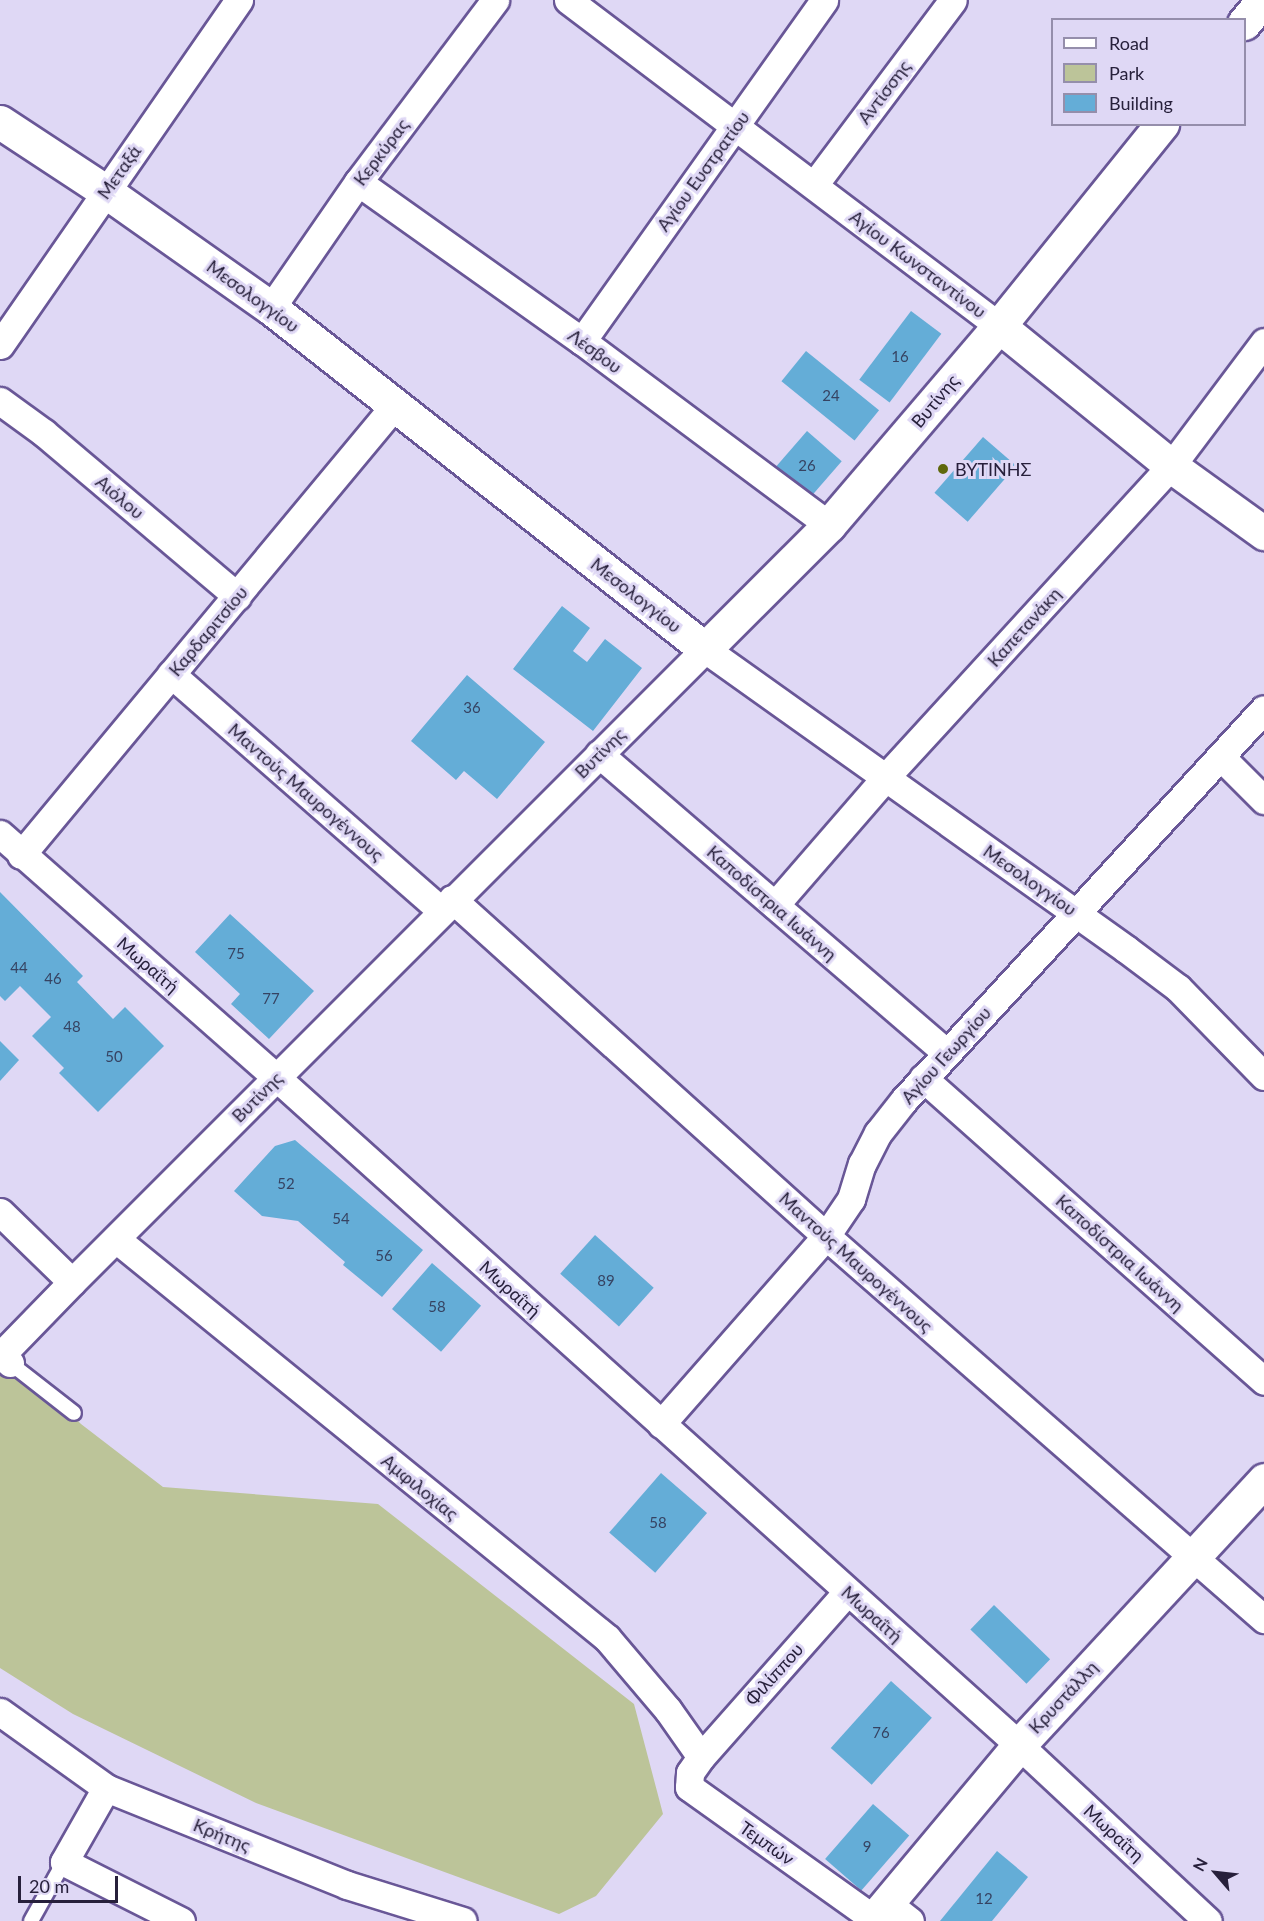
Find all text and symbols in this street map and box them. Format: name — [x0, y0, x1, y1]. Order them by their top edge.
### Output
legend — [1051, 18, 1246, 126]
text: Road — [1109, 32, 1149, 54]
street label: Αντίσσης — [853, 56, 915, 128]
text: Park — [1109, 62, 1144, 84]
text: Building — [1109, 92, 1173, 114]
street label: Αγίου Ευστρατίου — [652, 107, 754, 235]
street label: Κερκύρας — [349, 114, 413, 190]
street label: Μεταξά — [93, 141, 145, 203]
street label: Αγίου Κωνσταντίνου — [846, 206, 990, 322]
street label: Μεσολογγίου — [203, 255, 303, 337]
street label: Λέσβου — [564, 324, 626, 378]
house number: 16 — [891, 348, 909, 366]
street label: Βυτίνης — [907, 370, 963, 432]
house number: 24 — [822, 387, 840, 405]
house number: 26 — [798, 457, 816, 475]
place label: ΒΥΤΙΝΗΣ — [955, 458, 1032, 480]
marker: ΒΥΤΙΝΗΣ — [936, 462, 950, 476]
street label: Αιόλου — [92, 471, 148, 523]
street label: Μεσολογγίου — [587, 553, 685, 637]
street label: Καρδαριτσίου — [164, 582, 252, 680]
street label: Καπετανάκη — [983, 583, 1065, 671]
house number: 36 — [463, 699, 481, 717]
street label: Μαντούς Μαυρογέννους — [224, 719, 388, 865]
street label: Βυτίνης — [570, 723, 630, 783]
street label: Μεσολογγίου — [979, 840, 1081, 920]
street label: Καποδίστρια Ιωάννη — [703, 841, 841, 965]
street label: Μωραΐτή — [113, 932, 183, 998]
house number: 75 — [227, 945, 245, 963]
house number: 44 — [10, 959, 28, 977]
house number: 46 — [44, 970, 62, 988]
house number: 77 — [262, 990, 280, 1008]
street label: Αγίου Γεωργίου — [897, 1002, 995, 1108]
house number: 48 — [63, 1018, 81, 1036]
house number: 50 — [105, 1048, 123, 1066]
street label: Βυτίνης — [227, 1067, 287, 1127]
house number: 52 — [277, 1175, 295, 1193]
street label: Μαντούς Μαυρογέννους — [775, 1187, 937, 1337]
street label: Καποδίστρια Ιωάννη — [1052, 1190, 1188, 1316]
house number: 54 — [332, 1210, 350, 1228]
house number: 56 — [375, 1247, 393, 1265]
street label: Μωραΐτή — [475, 1256, 545, 1322]
house number: 89 — [597, 1272, 615, 1290]
house number: 58 — [428, 1298, 446, 1316]
street label: Αμφιλοχίας — [377, 1450, 463, 1524]
house number: 58 — [649, 1514, 667, 1532]
street label: Μωραΐτή — [837, 1581, 907, 1647]
street label: Φιλίππου — [740, 1638, 808, 1710]
street label: Κρυστάλλη — [1024, 1656, 1102, 1738]
house number: 76 — [872, 1724, 890, 1742]
street label: Μωραΐτη — [1079, 1800, 1149, 1866]
street label: Κρήτης — [190, 1814, 254, 1856]
street label: Τεμπών — [736, 1817, 798, 1869]
house number: 9 — [863, 1838, 871, 1856]
north arrow — [1186, 1843, 1246, 1903]
text: N — [1188, 1854, 1211, 1874]
scale bar — [21, 1864, 122, 1902]
text: 20 m — [29, 1875, 69, 1897]
house number: 12 — [975, 1890, 993, 1908]

